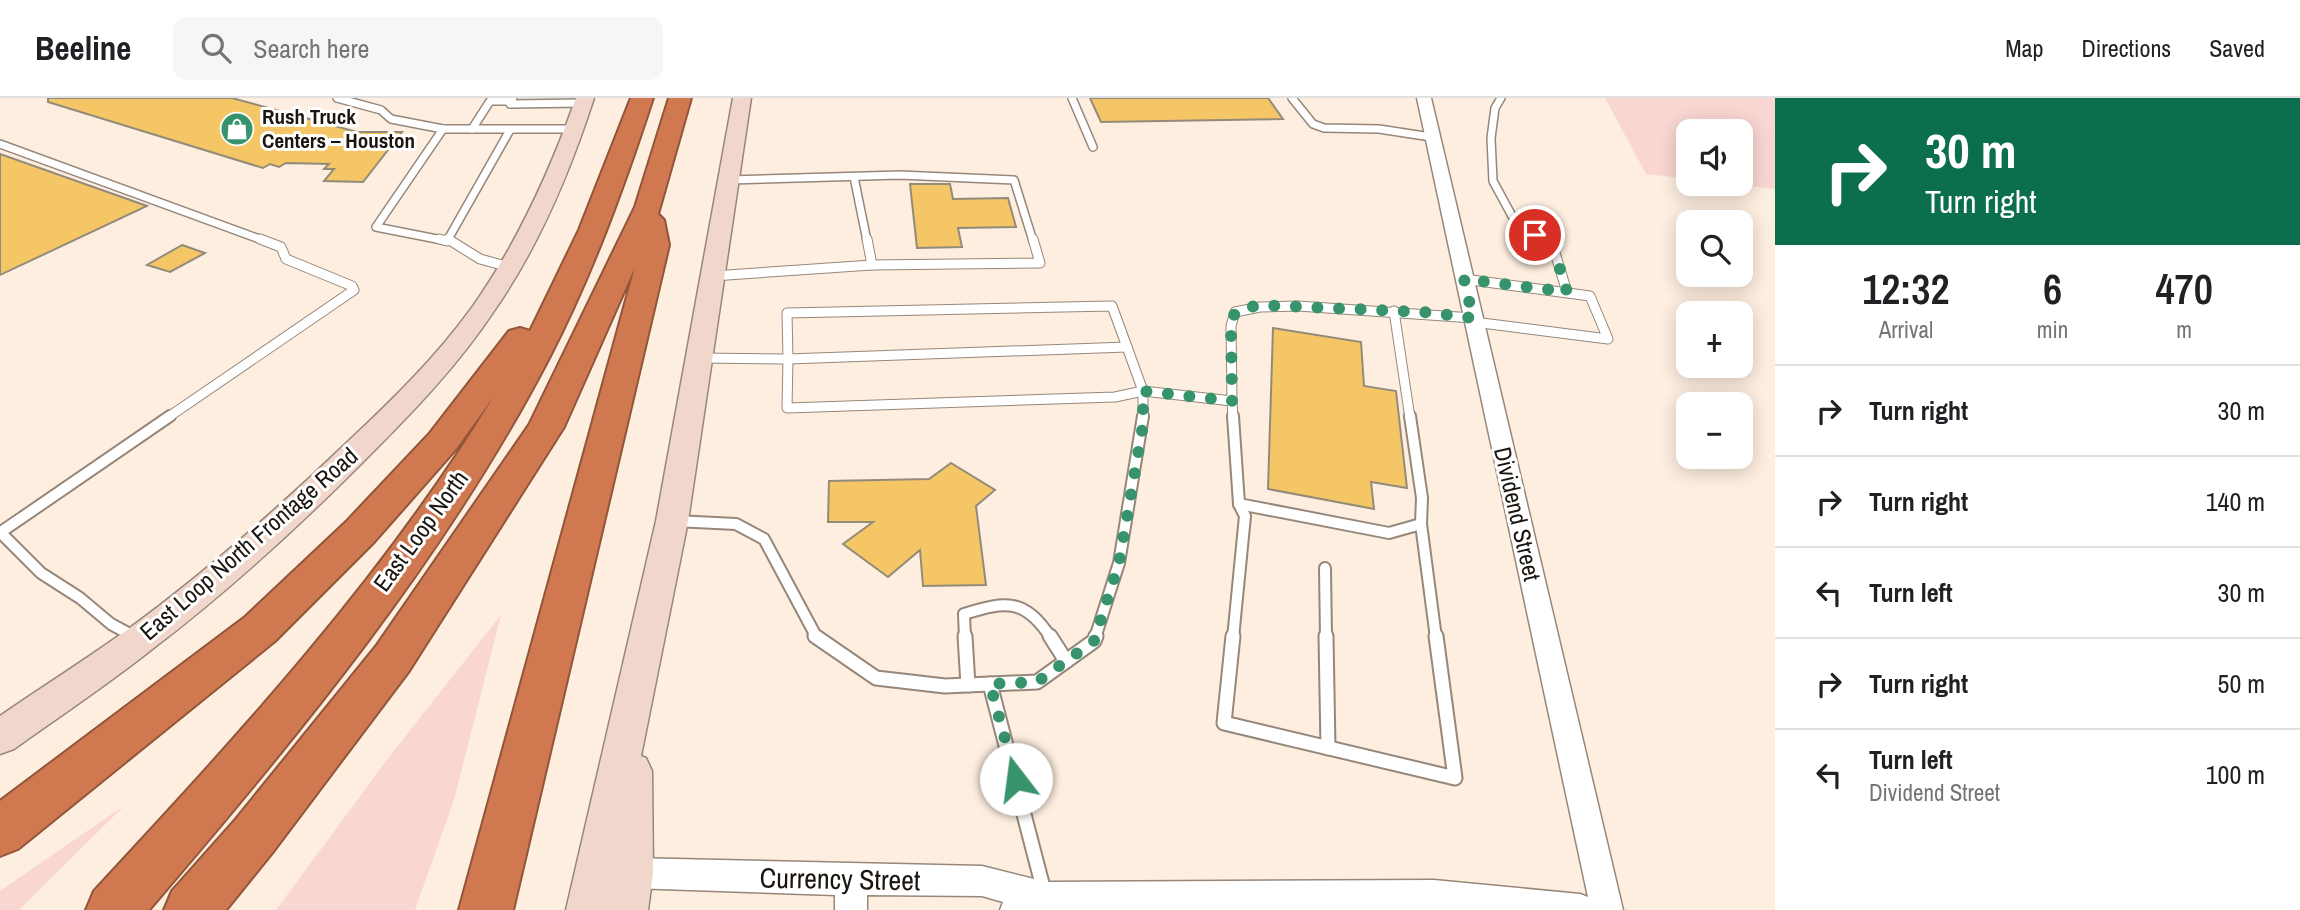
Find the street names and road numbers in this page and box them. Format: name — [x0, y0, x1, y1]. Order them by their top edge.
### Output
street label: East Loop North Frontage Road — [133, 440, 364, 647]
street label: Dividend Street — [1487, 444, 1549, 585]
street label: East Loop North — [365, 463, 475, 597]
street label: Currency Street — [759, 859, 921, 899]

